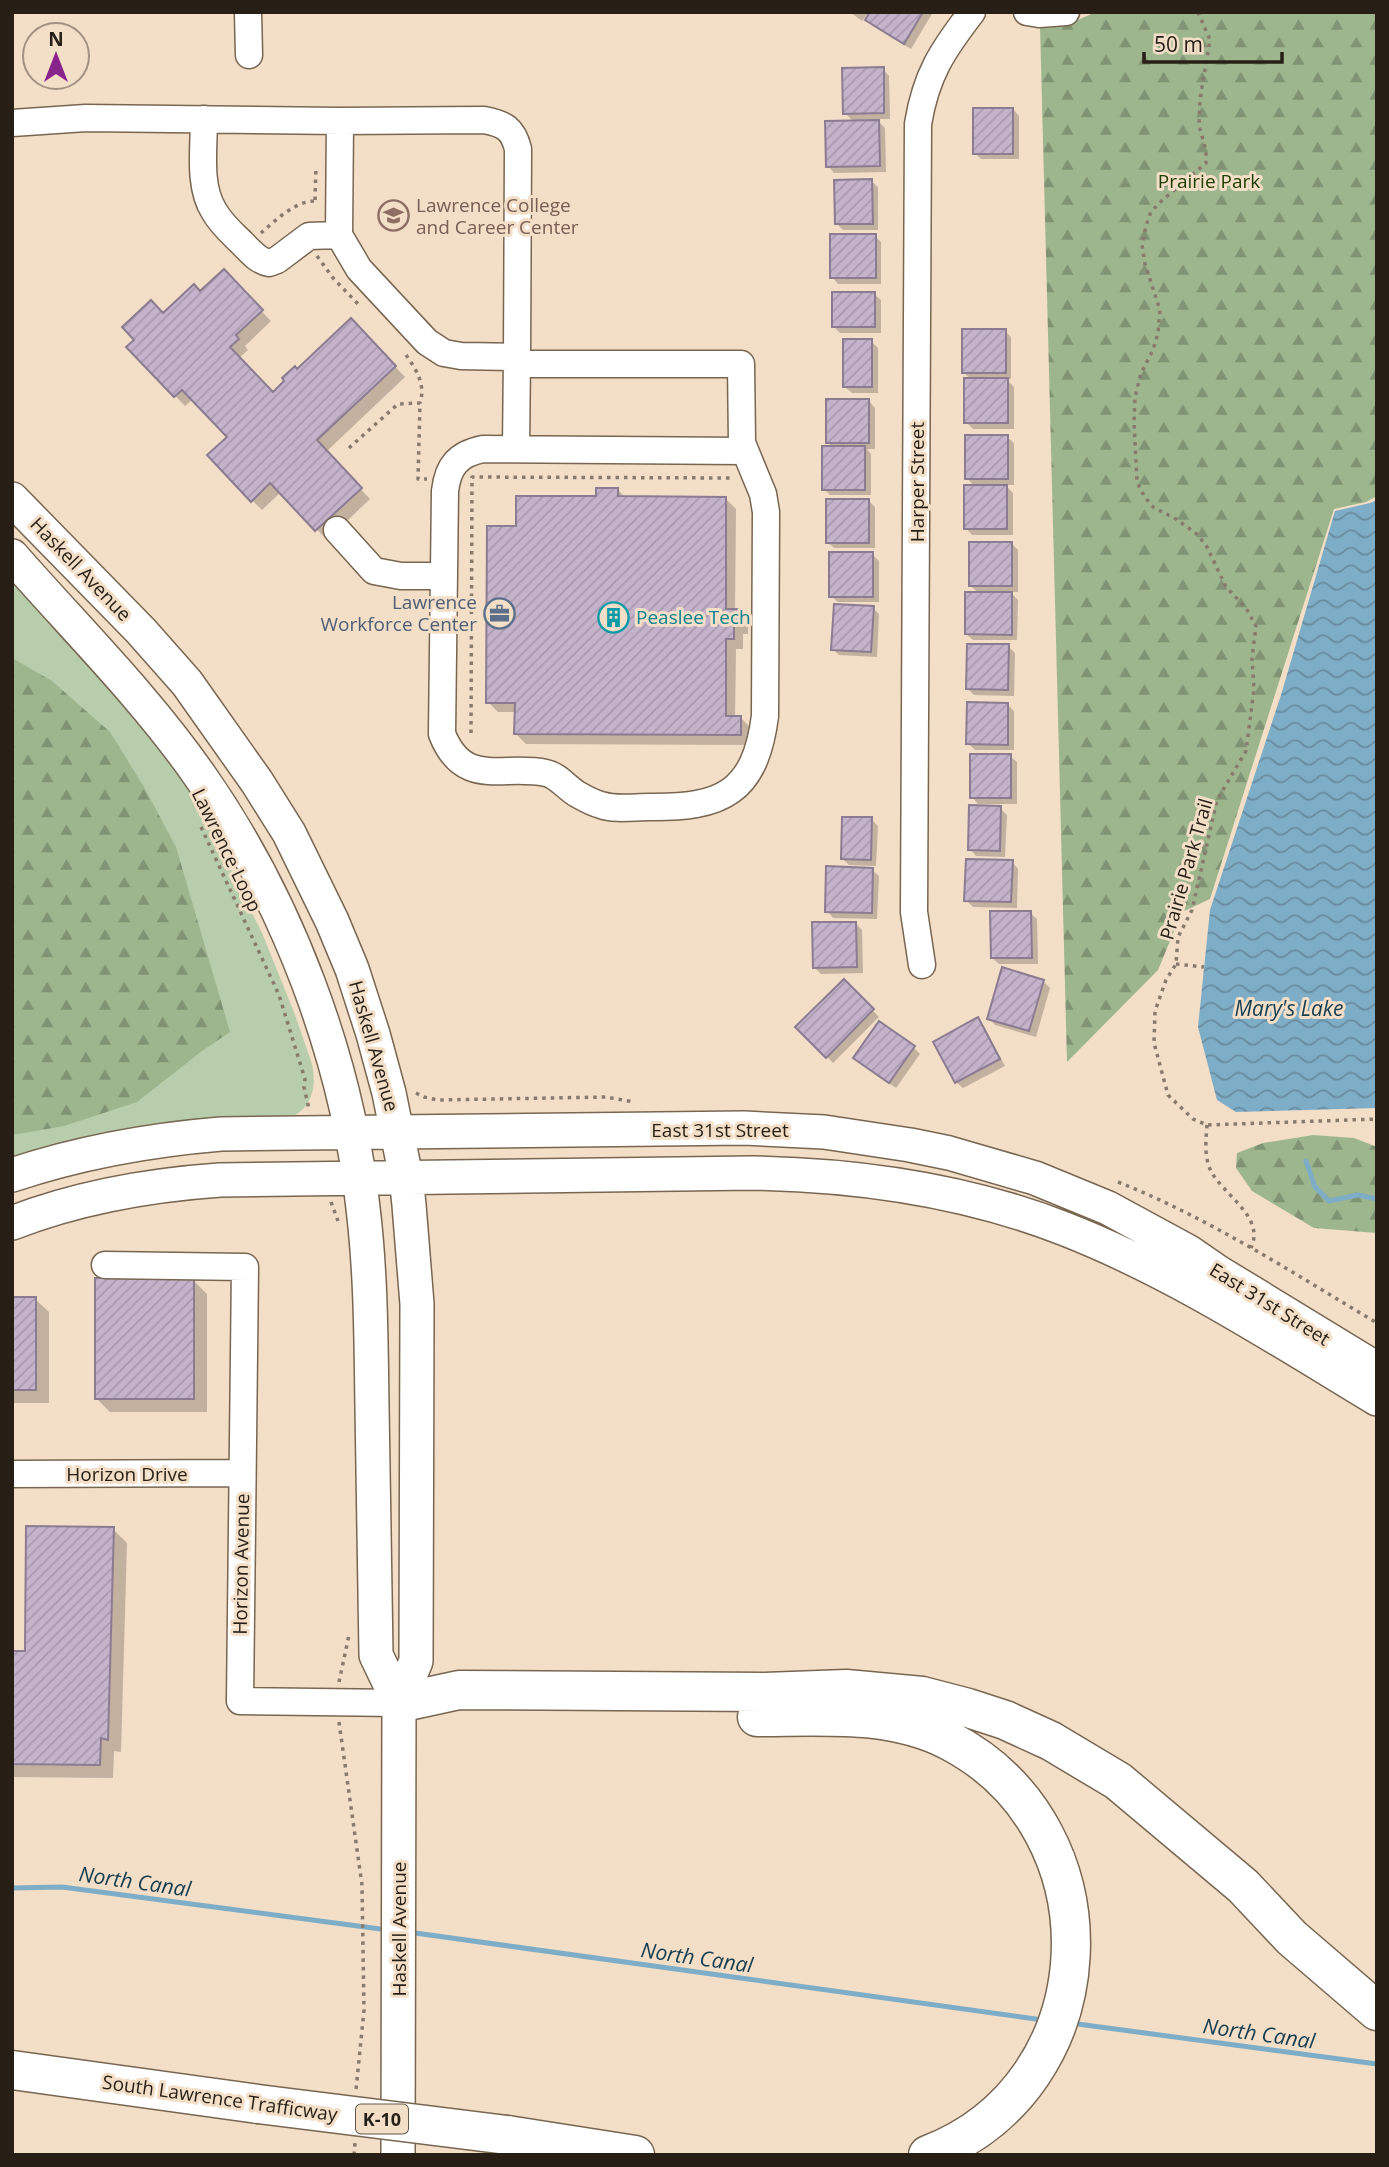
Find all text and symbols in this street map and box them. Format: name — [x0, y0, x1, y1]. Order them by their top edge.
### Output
north arrow — [21, 21, 91, 91]
scale bar — [1144, 21, 1282, 65]
text: N — [48, 26, 64, 52]
text: 50 m — [1154, 30, 1203, 58]
park label: Prairie Park — [1158, 168, 1260, 194]
place label: Lawrence College and Career Center — [416, 192, 579, 240]
school or university icon: Lawrence College and Career Center — [376, 199, 410, 233]
street label: Harper Street — [904, 422, 930, 542]
street label: Haskell Avenue — [25, 511, 137, 627]
place label: Lawrence Workforce Center — [320, 589, 477, 637]
office icon: Lawrence Workforce Center — [483, 596, 517, 630]
building icon: Peaslee Tech — [596, 600, 630, 634]
place label: Peaslee Tech — [636, 604, 751, 630]
street label: Lawrence Loop — [186, 784, 268, 916]
street label: Prairie Park Trail — [1153, 795, 1219, 943]
street label: Haskell Avenue — [343, 978, 405, 1114]
water label: Mary's Lake — [1234, 994, 1344, 1022]
street label: East 31st Street — [651, 1117, 789, 1143]
street label: East 31st Street — [1205, 1257, 1335, 1352]
street label: Horizon Drive — [66, 1461, 188, 1487]
street label: Horizon Avenue — [227, 1493, 255, 1635]
water label: North Canal — [77, 1859, 194, 1903]
street label: Haskell Avenue — [386, 1862, 412, 1996]
water label: North Canal — [639, 1935, 756, 1979]
water label: North Canal — [1201, 2011, 1318, 2055]
street label: South Lawrence Trafficway — [101, 2069, 340, 2127]
road number: K-10 — [356, 2104, 408, 2134]

